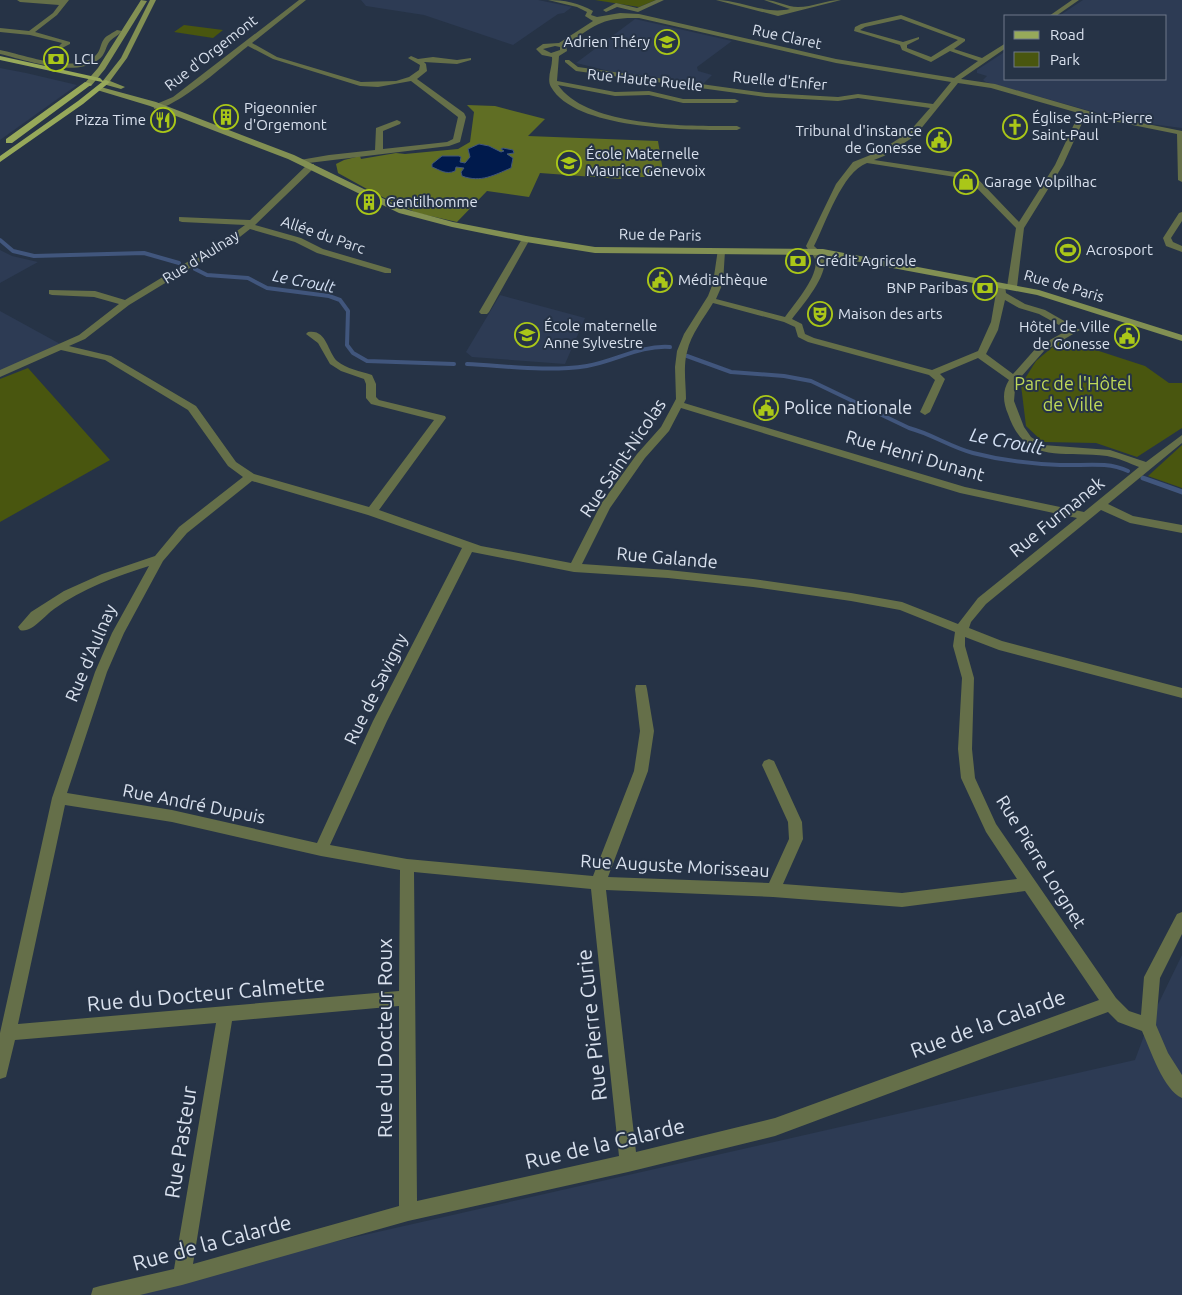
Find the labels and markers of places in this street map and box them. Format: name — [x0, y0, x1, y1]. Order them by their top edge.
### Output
school or university icon: Adrien Théry — [654, 29, 680, 55]
place label: Adrien Théry — [563, 33, 650, 50]
bank icon: LCL — [43, 46, 69, 72]
place label: LCL — [74, 50, 98, 67]
place label: Pigeonnier d'Orgemont — [244, 99, 327, 133]
building icon: Pigeonnier d'Orgemont — [213, 104, 239, 130]
restaurant icon: Pizza Time — [150, 107, 176, 133]
place label: Église Saint-Pierre Saint-Paul — [1032, 109, 1153, 143]
place label: Pizza Time — [75, 111, 146, 128]
church icon: Église Saint-Pierre Saint-Paul — [1002, 114, 1028, 140]
place label: Tribunal d'instance de Gonesse — [795, 122, 922, 156]
public building icon: Tribunal d'instance de Gonesse — [926, 127, 952, 153]
place label: École Maternelle Maurice Genevoix — [586, 145, 706, 179]
school or university icon: École Maternelle Maurice Genevoix — [556, 150, 582, 176]
shop icon: Garage Volpilhac — [953, 169, 979, 195]
place label: Garage Volpilhac — [984, 173, 1097, 190]
building icon: Gentilhomme — [356, 189, 382, 215]
place label: Gentilhomme — [386, 193, 478, 210]
sports icon: Acrosport — [1055, 237, 1081, 263]
place label: Acrosport — [1086, 241, 1153, 258]
bank icon: Crédit Agricole — [785, 248, 811, 274]
place label: Crédit Agricole — [816, 252, 917, 269]
public building icon: Médiathèque — [647, 267, 673, 293]
place label: Médiathèque — [678, 271, 768, 288]
bank icon: BNP Paribas — [972, 275, 998, 301]
place label: BNP Paribas — [886, 279, 968, 296]
theatre icon: Maison des arts — [807, 301, 833, 327]
place label: Maison des arts — [838, 305, 942, 322]
place label: École maternelle Anne Sylvestre — [544, 317, 657, 351]
place label: Hôtel de Ville de Gonesse — [1019, 318, 1110, 352]
school or university icon: École maternelle Anne Sylvestre — [514, 322, 540, 348]
public building icon: Hôtel de Ville de Gonesse — [1114, 323, 1140, 349]
public building icon: Police nationale — [753, 395, 779, 421]
place label: Police nationale — [784, 397, 912, 417]

